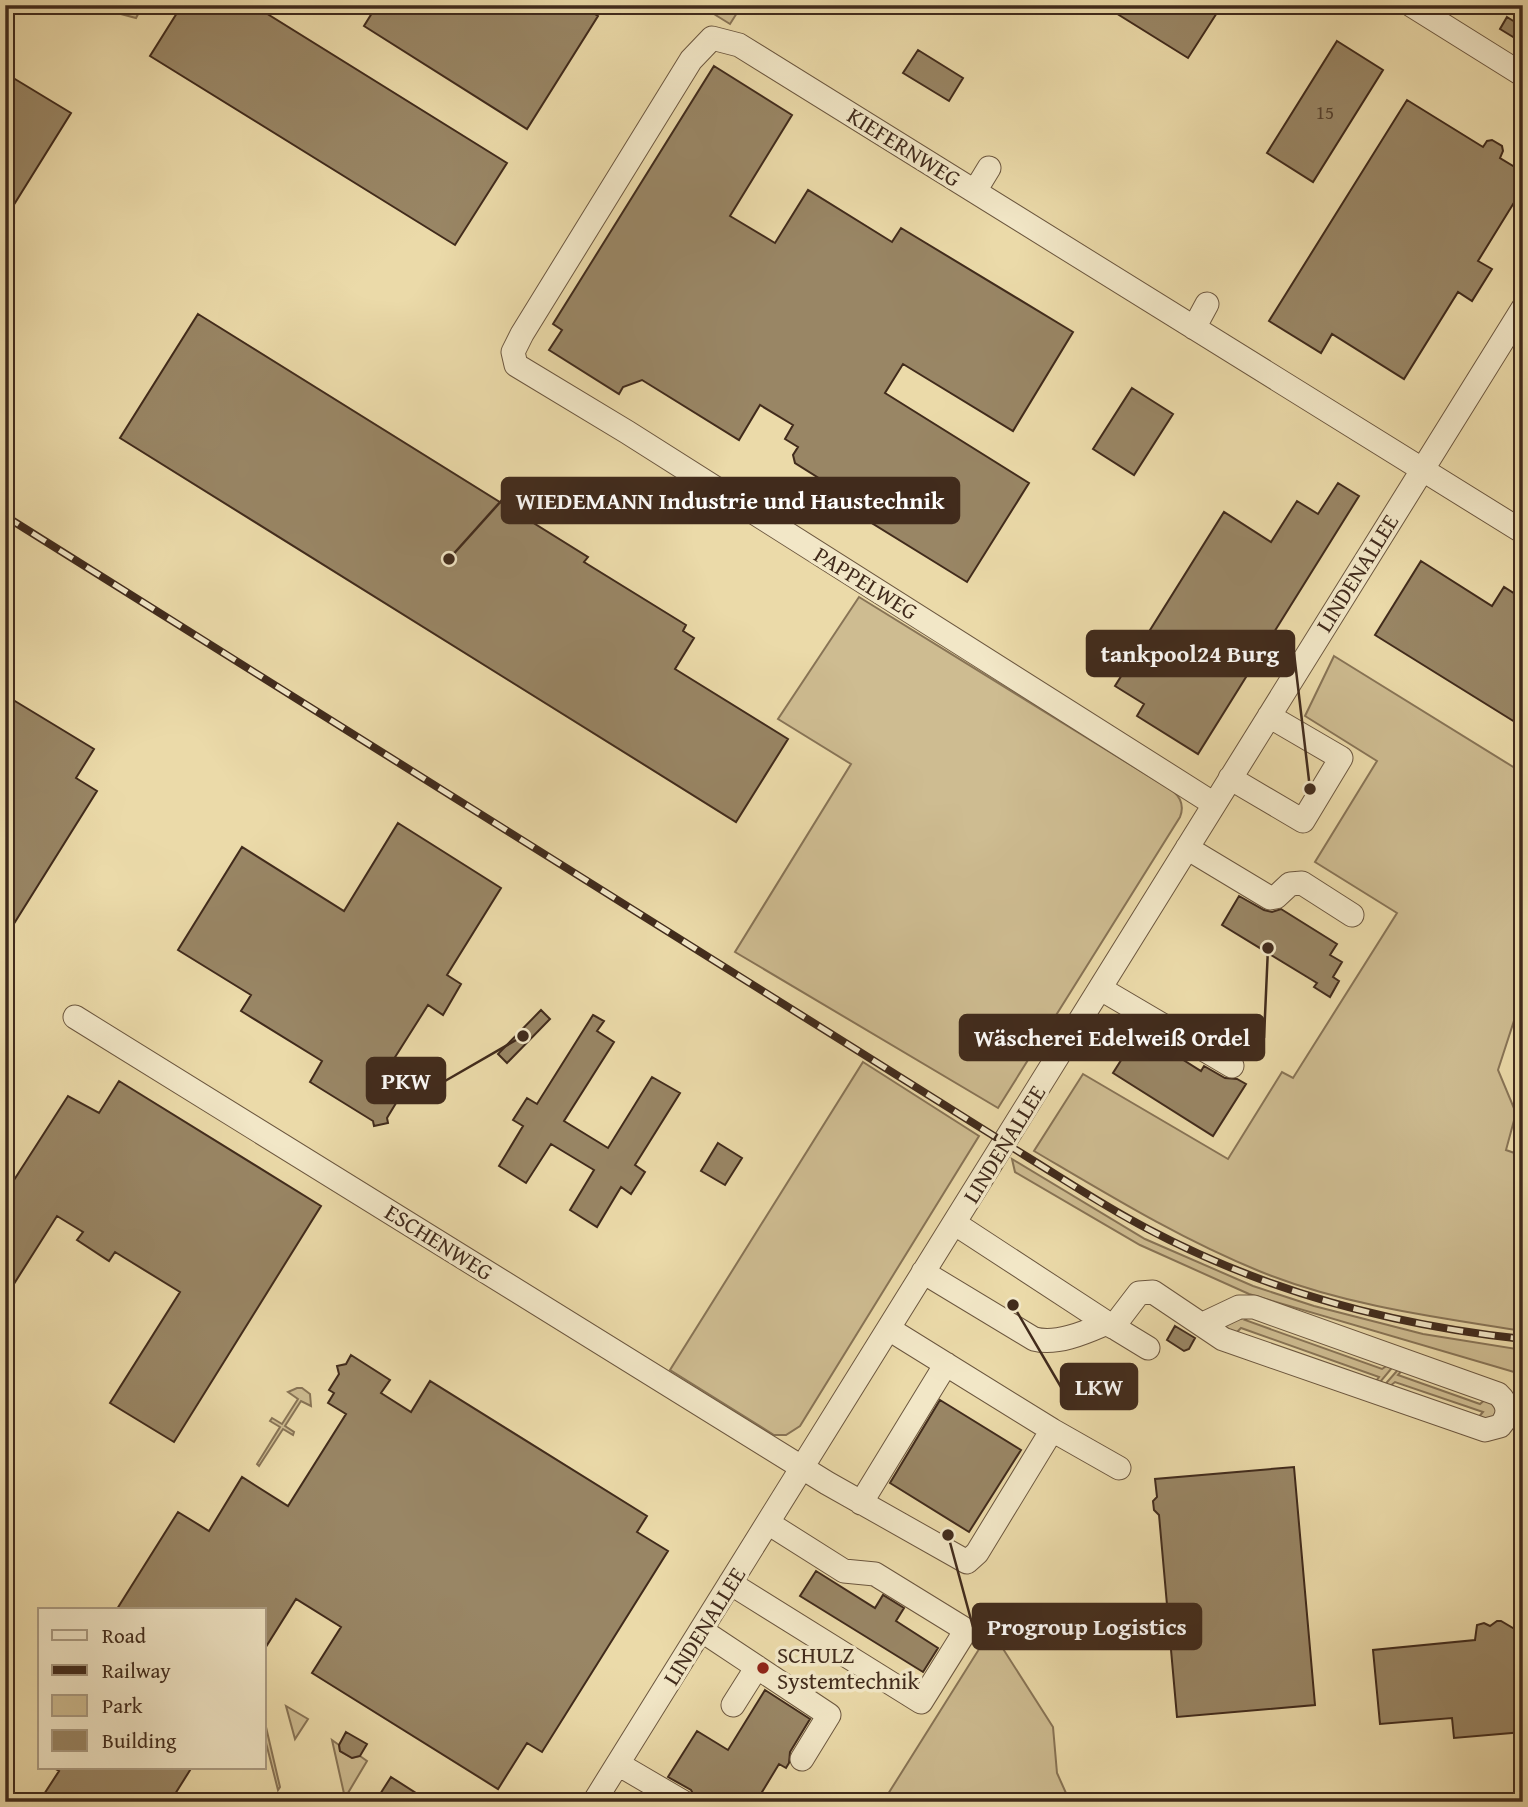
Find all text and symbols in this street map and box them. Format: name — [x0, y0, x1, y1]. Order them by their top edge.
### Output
house number: 15 — [1316, 98, 1334, 126]
street label: KIEFERNWEG — [841, 99, 968, 195]
callout: WIEDEMANN Industrie und Haustechnik — [502, 478, 959, 523]
text: WIEDEMANN Industrie und Haustechnik — [516, 483, 945, 518]
street label: LINDENALLEE — [1307, 507, 1406, 638]
street label: PAPPELWEG — [808, 538, 925, 628]
callout: tankpool24 Burg — [1087, 631, 1294, 676]
text: tankpool24 Burg — [1101, 636, 1279, 671]
callout: Wäscherei Edelweiß Ordel — [960, 1015, 1264, 1060]
text: Wäscherei Edelweiß Ordel — [974, 1020, 1251, 1055]
callout: PKW — [367, 1058, 445, 1103]
text: PKW — [381, 1063, 431, 1098]
street label: LINDENALLEE — [954, 1078, 1053, 1209]
street label: ESCHENWEG — [379, 1195, 500, 1288]
callout: LKW — [1061, 1364, 1137, 1409]
text: LKW — [1075, 1369, 1124, 1404]
street label: LINDENALLEE — [654, 1560, 753, 1691]
callout: Progroup Logistics — [973, 1604, 1201, 1649]
legend — [38, 1608, 266, 1769]
text: Progroup Logistics — [987, 1609, 1187, 1644]
text: Road — [102, 1620, 147, 1651]
place label: SCHULZ Systemtechnik — [777, 1638, 920, 1697]
text: Railway — [102, 1655, 171, 1686]
marker: SCHULZ Systemtechnik — [755, 1660, 771, 1676]
text: Park — [102, 1690, 143, 1721]
text: Building — [102, 1725, 177, 1756]

